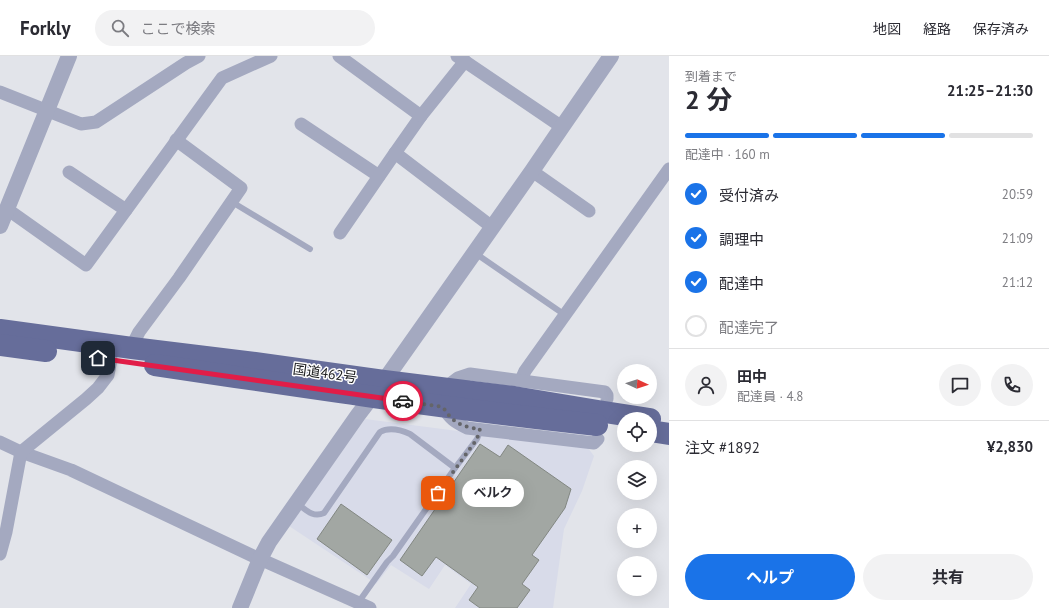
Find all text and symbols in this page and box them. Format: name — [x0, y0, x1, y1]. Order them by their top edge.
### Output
search box — [95, 10, 375, 46]
text: Forkly — [20, 16, 71, 40]
icon: search — [109, 17, 131, 39]
text: ここで検索 — [141, 19, 216, 38]
text: 地図 — [873, 20, 901, 38]
text: 経路 — [923, 20, 951, 38]
text: 保存済み — [973, 20, 1029, 38]
text: 到着まで — [685, 68, 737, 85]
text: 21:25–21:30 — [947, 81, 1033, 100]
text: 2 分 — [685, 83, 732, 116]
text: 配達中 · 160 m — [685, 146, 770, 163]
icon: check — [685, 183, 707, 205]
text: 受付済み — [719, 186, 779, 205]
text: 20:59 — [1002, 186, 1033, 203]
icon: check — [685, 227, 707, 249]
text: 調理中 — [719, 230, 764, 249]
text: 21:09 — [1002, 230, 1033, 247]
icon: check — [685, 271, 707, 293]
text: 配達中 — [719, 274, 764, 293]
text: 21:12 — [1002, 274, 1033, 291]
text: 配達完了 — [719, 318, 779, 337]
pin — [81, 341, 115, 375]
icon: home — [87, 347, 109, 369]
street label: 国道462号 — [292, 360, 358, 386]
north arrow — [617, 364, 657, 404]
map controls — [617, 364, 657, 596]
button: person — [685, 364, 727, 406]
button: chat — [939, 364, 981, 406]
button: phone — [991, 364, 1033, 406]
text: 田中 — [737, 367, 767, 386]
courier — [383, 381, 423, 421]
text: 配達員 · 4.8 — [737, 388, 803, 405]
icon: car — [392, 390, 414, 412]
button: locate — [617, 412, 657, 452]
text: ¥2,830 — [987, 437, 1033, 456]
text: 注文 #1892 — [685, 438, 760, 457]
button: layers — [617, 460, 657, 500]
pin — [421, 476, 455, 510]
callout: ベルク — [462, 479, 524, 507]
icon: bag — [427, 482, 449, 504]
text: ベルク — [473, 484, 513, 501]
button: + — [617, 508, 657, 548]
button: ヘルプ — [685, 554, 855, 600]
button: 共有 — [863, 554, 1033, 600]
button: − — [617, 556, 657, 596]

